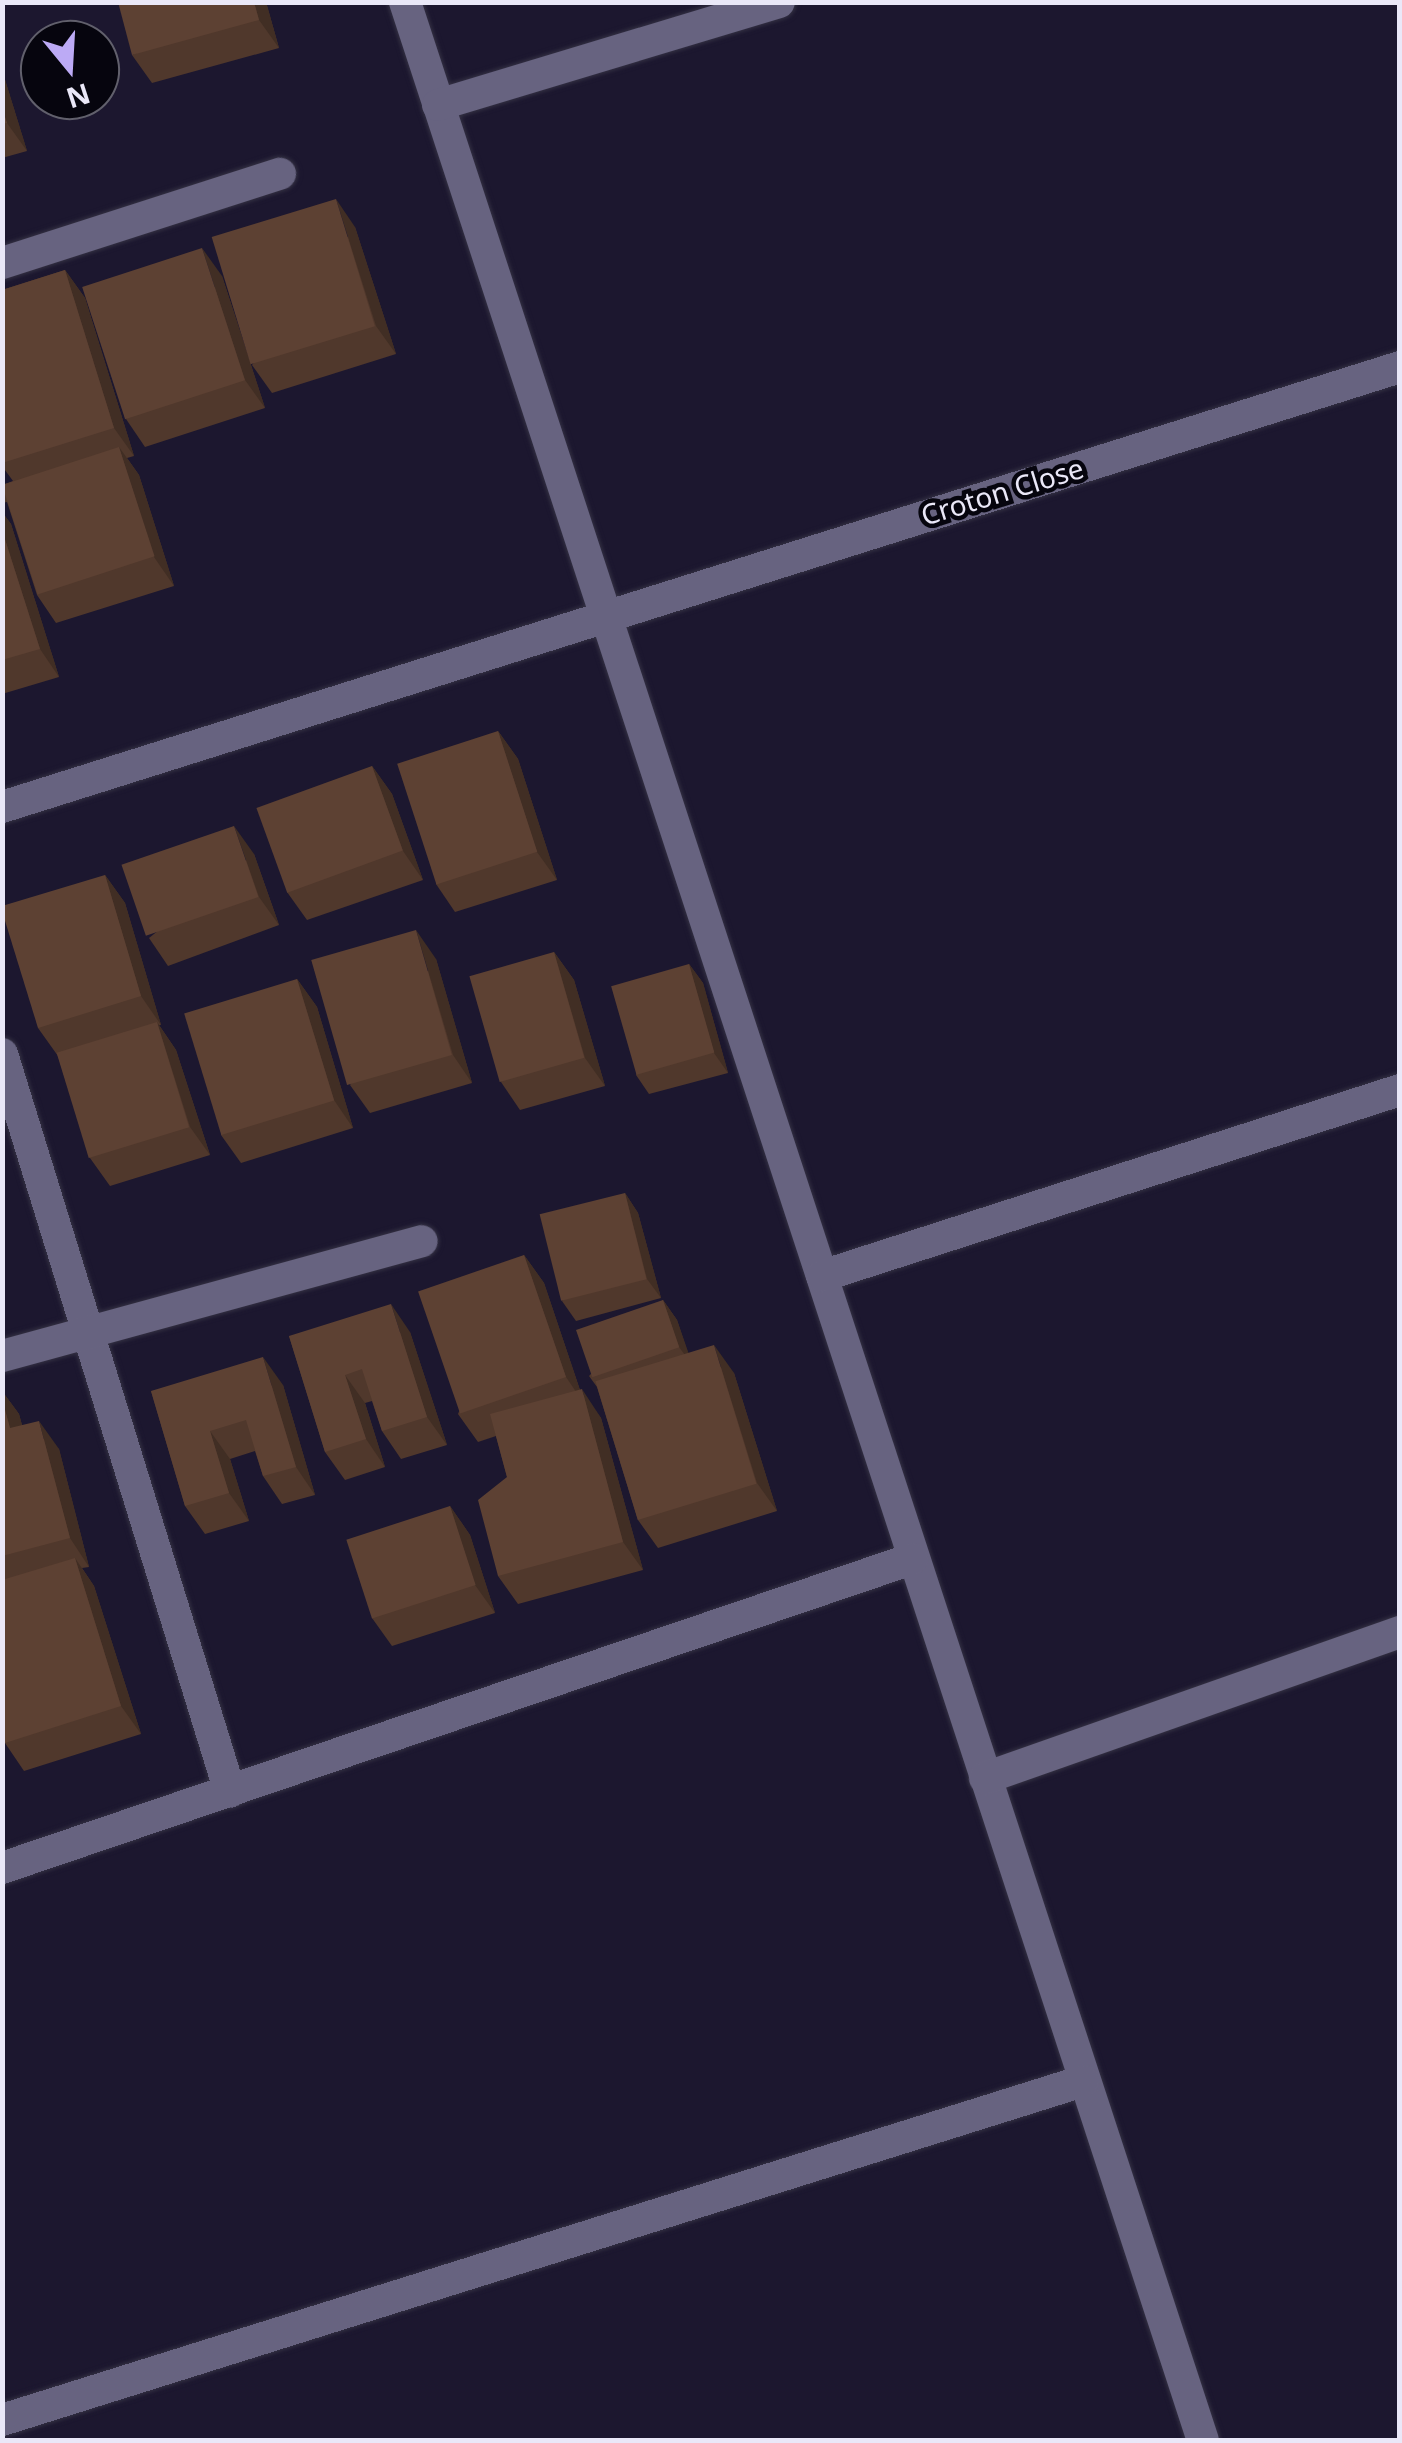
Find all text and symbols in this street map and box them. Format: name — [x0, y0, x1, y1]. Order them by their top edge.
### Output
north arrow — [20, 20, 120, 120]
text: N — [62, 75, 95, 118]
street label: Croton Close — [917, 450, 1087, 532]

